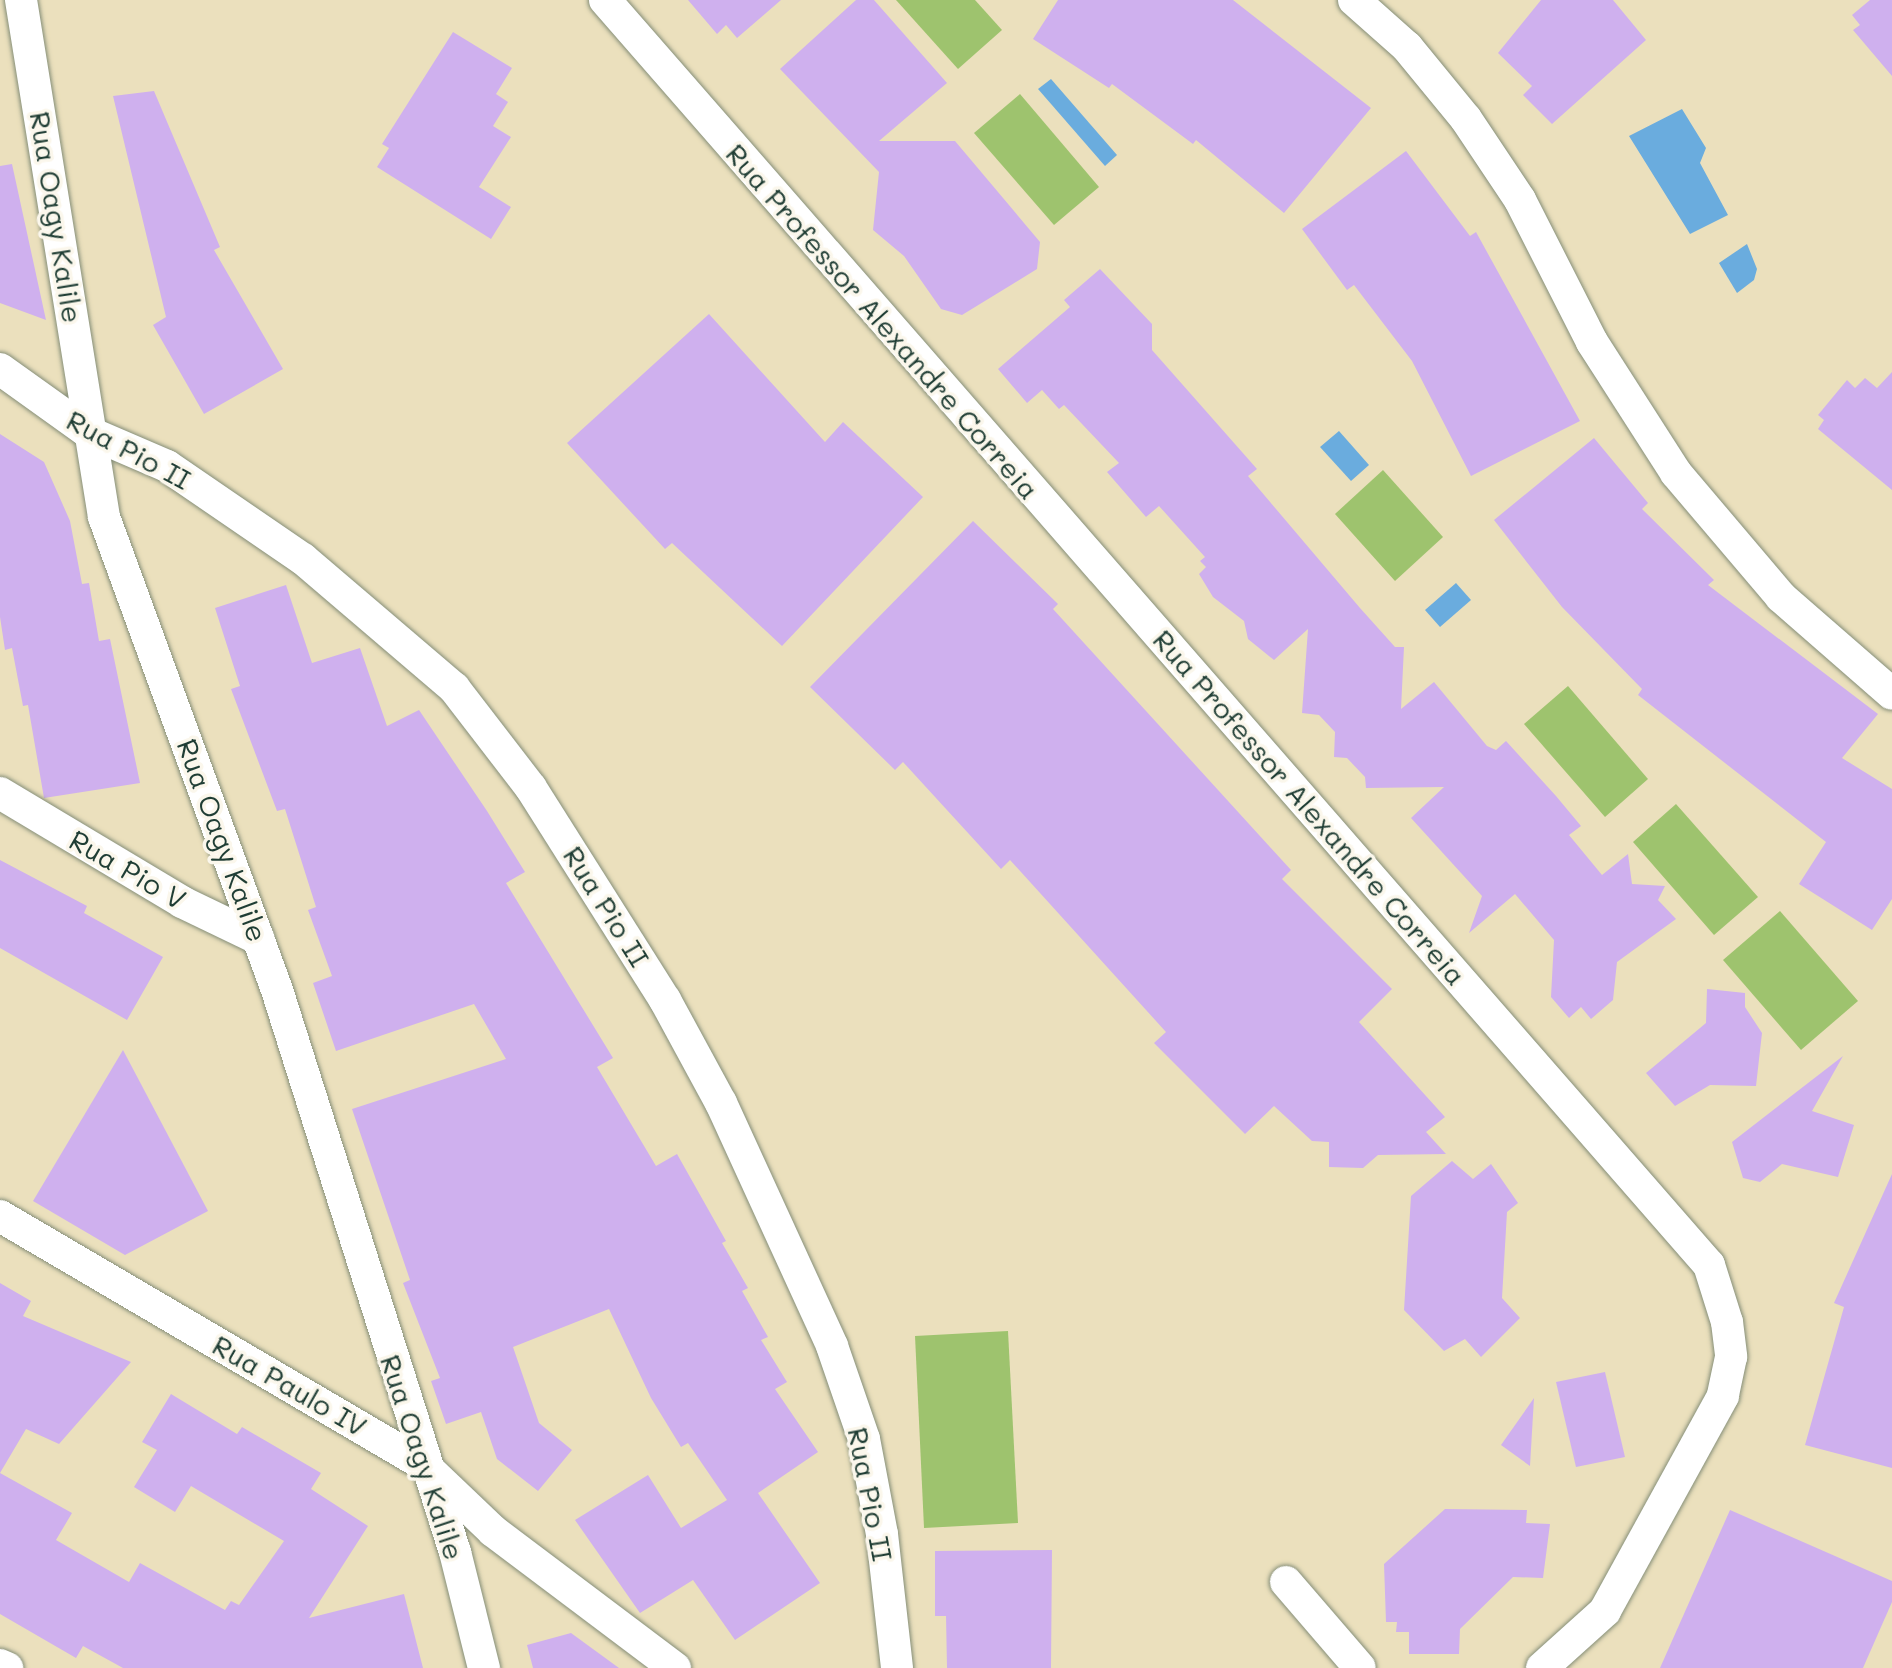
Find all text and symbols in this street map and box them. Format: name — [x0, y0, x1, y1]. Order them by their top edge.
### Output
street label: Rua Oagy Kalile — [24, 109, 90, 325]
street label: Rua Professor Alexandre Correia — [720, 137, 1046, 505]
street label: Rua Pio II — [61, 402, 197, 496]
street label: Rua Professor Alexandre Correia — [1147, 623, 1473, 991]
street label: Rua Oagy Kalile — [171, 734, 275, 946]
street label: Rua Pio V — [64, 822, 192, 916]
street label: Rua Pio II — [557, 840, 657, 972]
street label: Rua Paulo IV — [207, 1327, 373, 1443]
street label: Rua Oagy Kalile — [374, 1350, 472, 1564]
street label: Rua Pio II — [842, 1424, 900, 1564]

